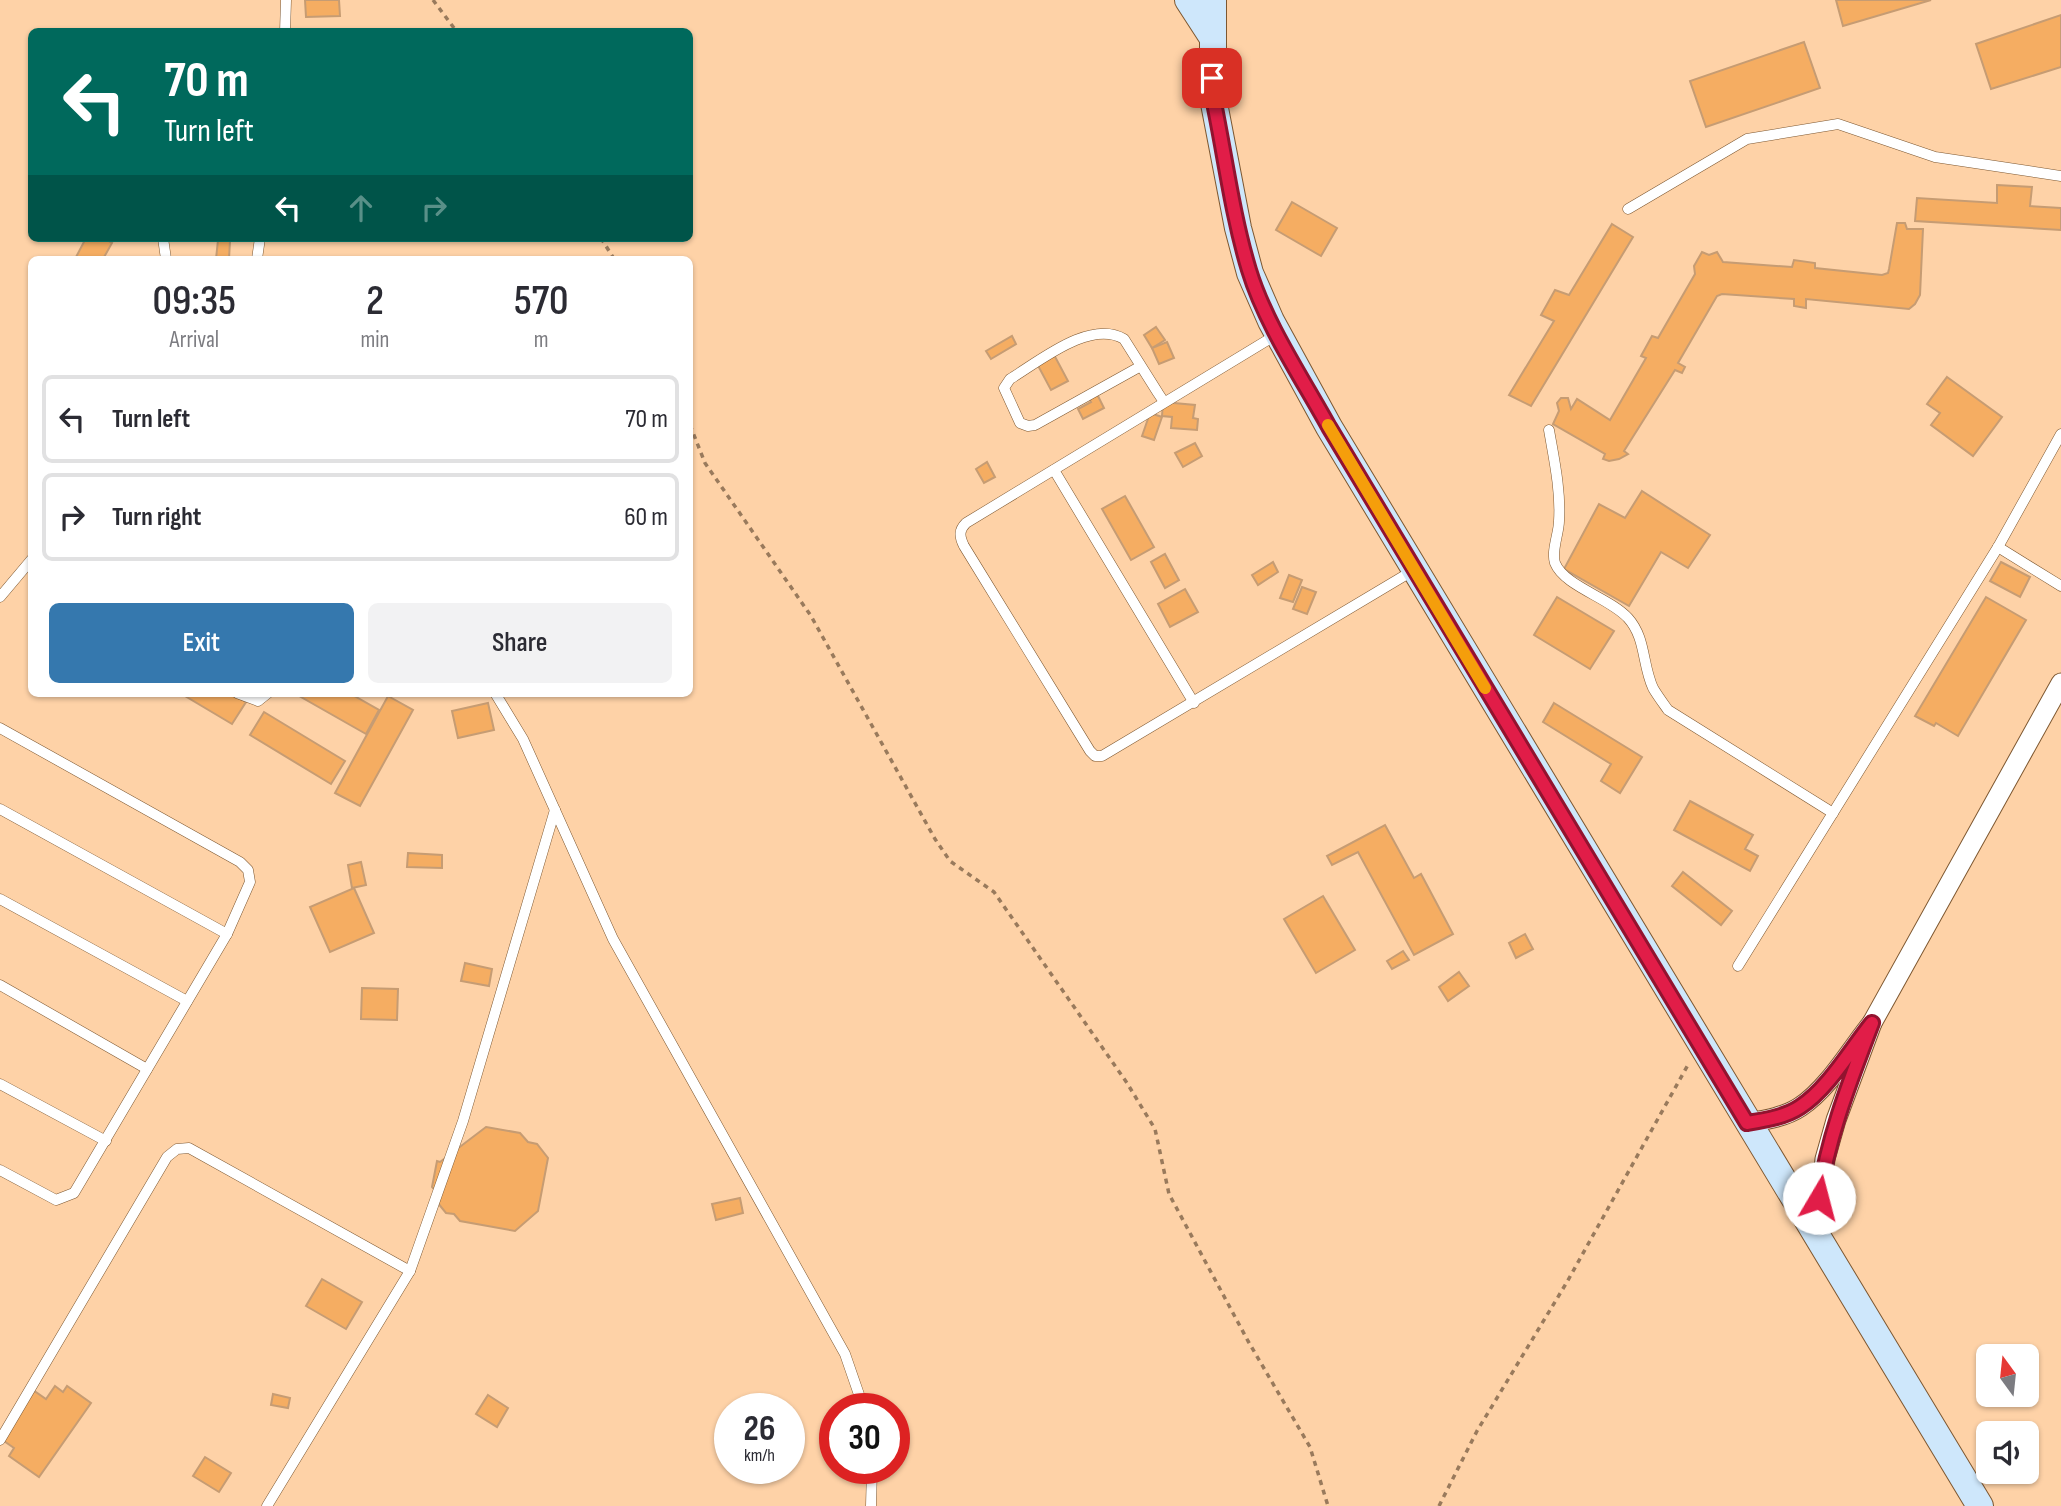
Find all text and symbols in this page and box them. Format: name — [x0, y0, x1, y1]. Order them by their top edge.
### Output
pin — [1182, 48, 1242, 108]
text: 70 m — [164, 52, 249, 111]
icon: left — [49, 56, 140, 147]
icon: arrive — [1193, 59, 1231, 97]
text: Turn left — [164, 112, 254, 151]
icon: left — [269, 189, 307, 227]
icon: ahead — [342, 189, 380, 227]
icon: right — [415, 189, 453, 227]
text: 09:35 — [152, 276, 236, 327]
text: 2 — [366, 276, 384, 327]
text: 570 — [514, 276, 569, 327]
text: Arrival — [170, 326, 219, 354]
text: min — [361, 326, 389, 354]
text: m — [534, 326, 549, 354]
icon: left — [53, 400, 91, 438]
text: Turn left — [112, 404, 190, 435]
text: 70 m — [625, 404, 668, 435]
icon: right — [53, 498, 91, 536]
text: Turn right — [112, 502, 201, 533]
text: 60 m — [624, 502, 668, 533]
button: Exit — [49, 603, 354, 683]
button: Share — [368, 603, 672, 683]
position arrow — [1782, 1161, 1856, 1235]
north arrow — [1976, 1344, 2039, 1407]
map controls — [1976, 1344, 2039, 1484]
speed limit sign: 30 — [819, 1393, 910, 1484]
text: 26 — [744, 1408, 775, 1451]
button: sound — [1976, 1421, 2039, 1484]
text: km/h — [744, 1445, 775, 1466]

